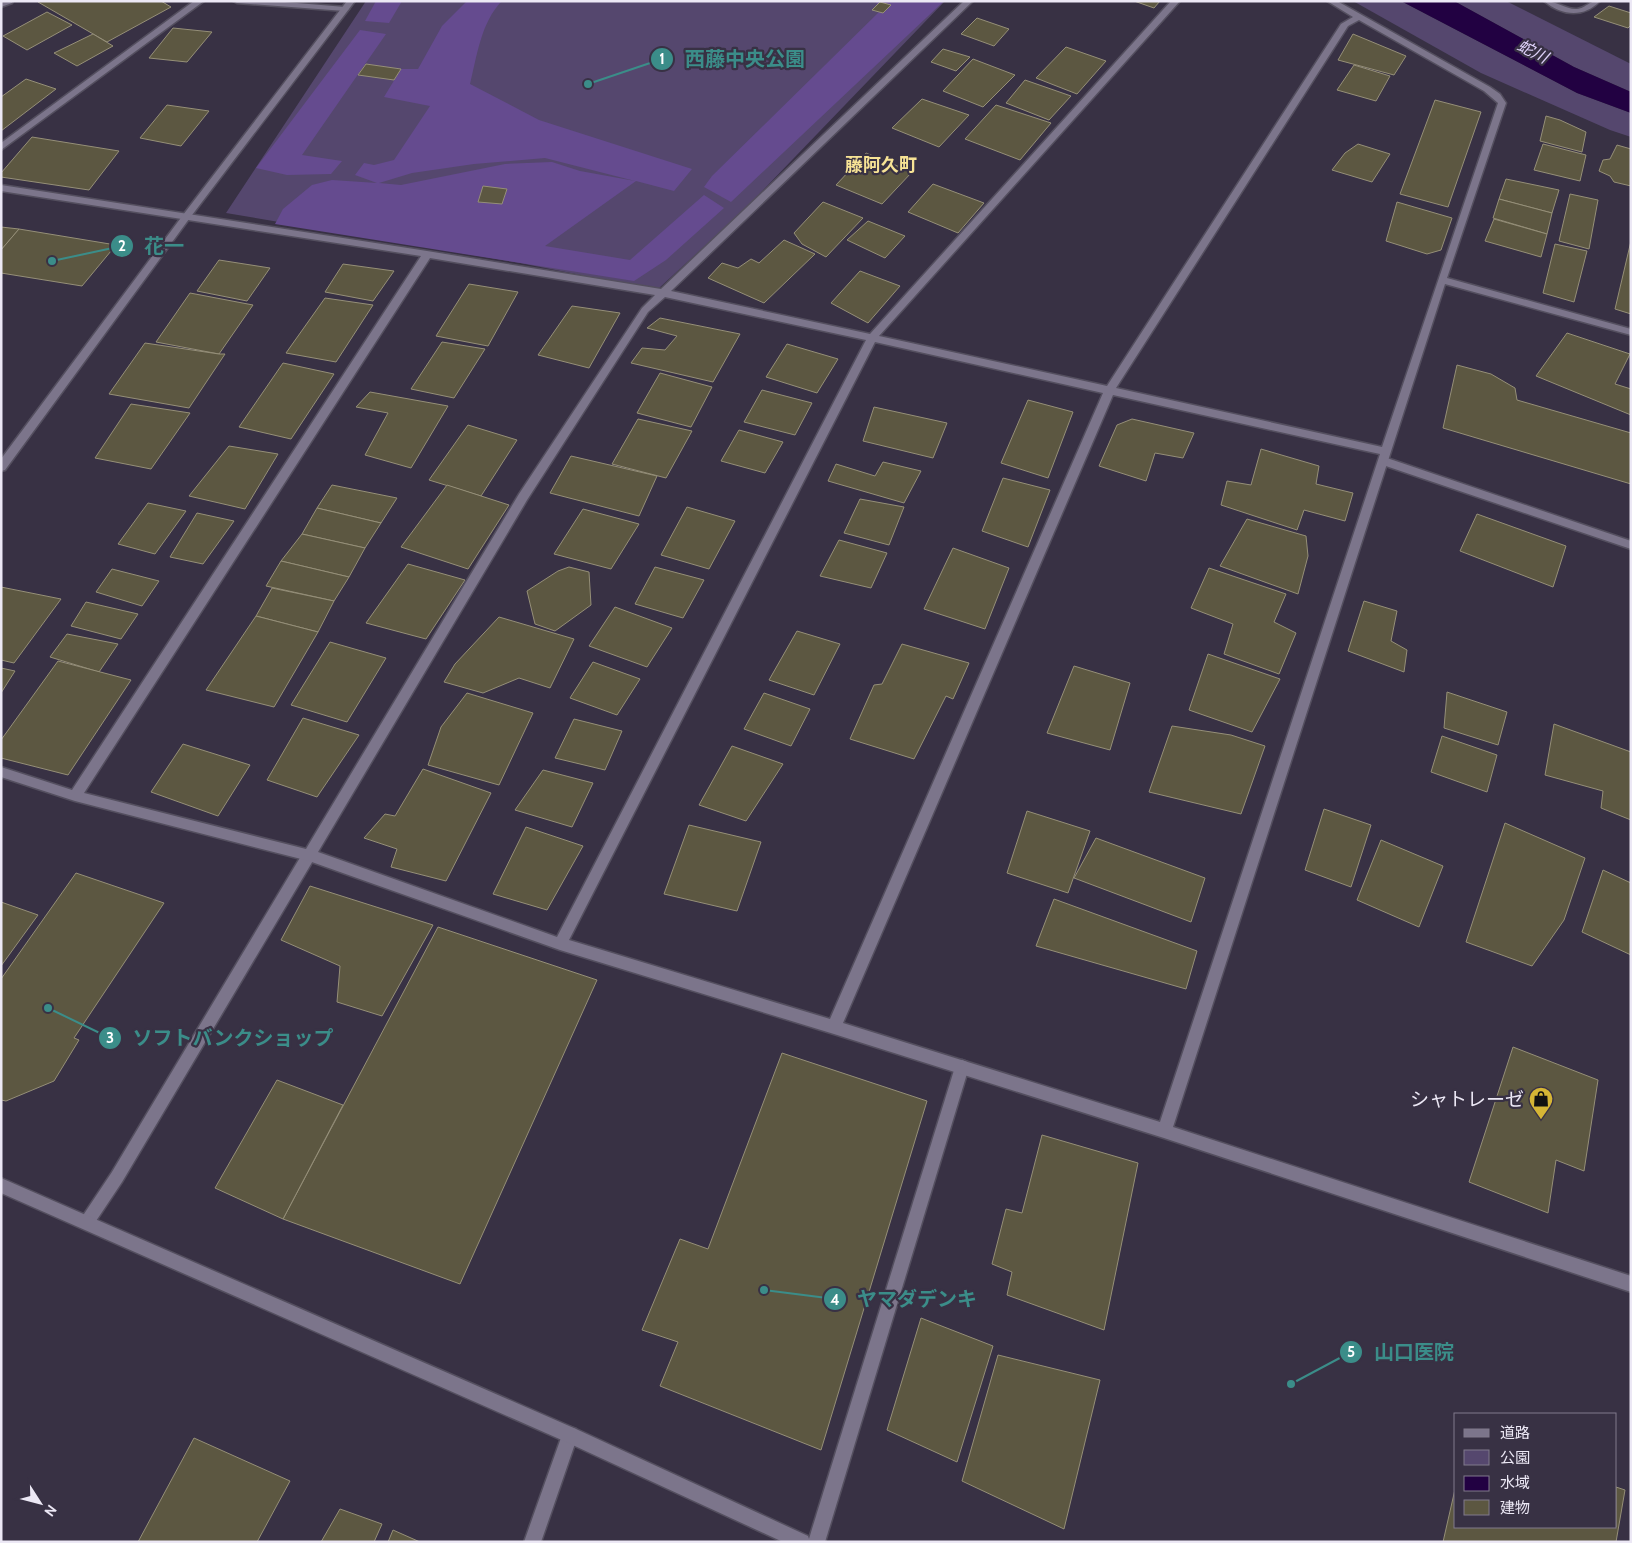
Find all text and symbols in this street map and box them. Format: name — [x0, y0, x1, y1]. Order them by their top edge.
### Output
water label: 蛇川 — [1514, 36, 1553, 68]
callout: 西藤中央公園 — [650, 41, 815, 76]
text: 西藤中央公園 — [685, 47, 805, 71]
text: 1 — [659, 50, 665, 68]
district label: 藤阿久町 — [845, 154, 917, 176]
callout: 花一 — [109, 229, 194, 264]
text: 花一 — [144, 234, 184, 258]
text: 2 — [118, 237, 126, 255]
callout: ソフトバンクショップ — [98, 1020, 343, 1055]
text: ソフトバンクショップ — [133, 1026, 334, 1050]
text: 3 — [106, 1029, 114, 1047]
shop icon: シャトレーゼ — [1528, 1086, 1554, 1120]
place label: シャトレーゼ — [1410, 1088, 1524, 1111]
callout: ヤマダデンキ — [822, 1282, 987, 1317]
text: ヤマダデンキ — [857, 1287, 977, 1311]
text: 4 — [830, 1291, 840, 1309]
callout: 山口医院 — [1339, 1335, 1464, 1370]
text: 山口医院 — [1374, 1340, 1454, 1364]
text: 5 — [1347, 1343, 1355, 1361]
legend — [1454, 1413, 1617, 1528]
text: 道路 — [1500, 1424, 1530, 1442]
text: 公園 — [1500, 1449, 1530, 1467]
text: 水域 — [1500, 1474, 1530, 1492]
north arrow — [15, 1478, 65, 1528]
text: 建物 — [1500, 1499, 1530, 1517]
text: N — [40, 1501, 61, 1520]

